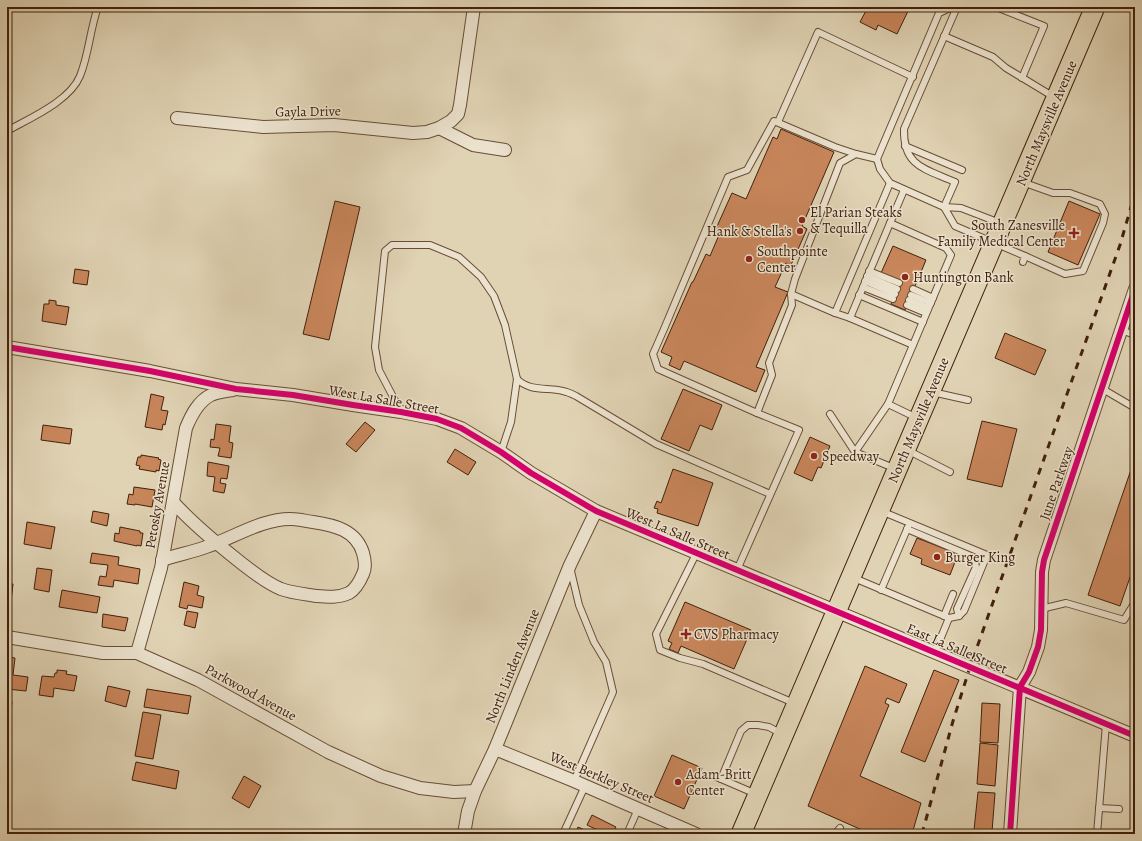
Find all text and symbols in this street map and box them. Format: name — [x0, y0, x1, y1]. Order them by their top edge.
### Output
street label: North Maysville Avenue — [1011, 58, 1082, 189]
street label: Gayla Drive — [275, 101, 341, 122]
place label: El Parian Steaks & Tequilla — [810, 203, 902, 238]
marker: El Parian Steaks & Tequilla — [797, 215, 807, 225]
place label: South Zanesville Family Medical Center — [937, 216, 1066, 251]
place label: Hank & Stella's — [707, 222, 792, 241]
marker: Hank & Stella's — [795, 226, 805, 236]
marker: South Zanesville Family Medical Center — [1068, 227, 1080, 239]
place label: Southpointe Center — [757, 242, 828, 277]
marker: Southpointe Center — [744, 254, 754, 264]
place label: Huntington Bank — [913, 268, 1014, 287]
marker: Huntington Bank — [900, 272, 910, 282]
street label: North Maysville Avenue — [883, 355, 954, 486]
street label: West La Salle Street — [326, 380, 441, 419]
street label: June Parkway — [1035, 443, 1078, 523]
place label: Speedway — [822, 447, 880, 466]
marker: Speedway — [809, 451, 819, 461]
street label: Petosky Avenue — [140, 460, 175, 550]
street label: West La Salle Street — [622, 503, 733, 564]
place label: Burger King — [945, 548, 1015, 567]
marker: Burger King — [932, 552, 942, 562]
street label: North Linden Avenue — [481, 606, 544, 726]
street label: East La Salle Street — [903, 619, 1011, 678]
place label: CVS Pharmacy — [694, 625, 779, 644]
marker: CVS Pharmacy — [681, 629, 691, 639]
street label: Parkwood Avenue — [202, 659, 300, 725]
street label: West Berkley Street — [546, 747, 657, 808]
place label: Adam-Britt Center — [685, 765, 752, 800]
marker: Adam-Britt Center — [673, 777, 683, 787]

